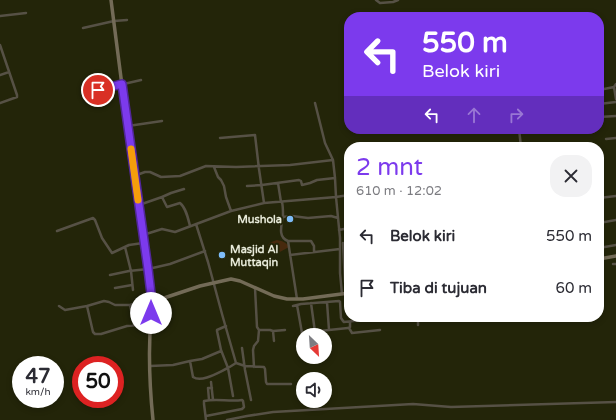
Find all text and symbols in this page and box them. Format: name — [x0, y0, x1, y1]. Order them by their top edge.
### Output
text: 550 m — [422, 26, 508, 60]
icon: left — [356, 28, 408, 80]
text: Belok kiri — [422, 60, 500, 82]
pin — [81, 73, 115, 107]
icon: arrive — [87, 79, 109, 101]
icon: left — [421, 104, 443, 126]
icon: ahead — [463, 104, 485, 126]
icon: right — [505, 104, 527, 126]
text: 2 mnt — [356, 153, 423, 182]
button: close — [550, 155, 592, 197]
text: 610 m · 12:02 — [356, 183, 442, 199]
place label: Mushola — [237, 213, 282, 226]
marker: Mushola — [285, 214, 295, 224]
icon: left — [356, 225, 378, 247]
text: Belok kiri — [390, 227, 455, 245]
text: 550 m — [546, 227, 592, 245]
place label: Masjid Al Muttaqin — [230, 243, 279, 270]
marker: Masjid Al Muttaqin — [217, 250, 227, 260]
icon: arrive — [356, 277, 378, 299]
text: Tiba di tujuan — [390, 279, 487, 297]
text: 60 m — [555, 279, 592, 297]
position arrow — [130, 292, 172, 334]
north arrow — [296, 328, 332, 364]
map controls — [296, 328, 332, 408]
speed limit sign: 50 — [72, 356, 124, 408]
text: 47 — [25, 365, 51, 389]
button: sound — [296, 372, 332, 408]
text: km/h — [25, 386, 51, 398]

